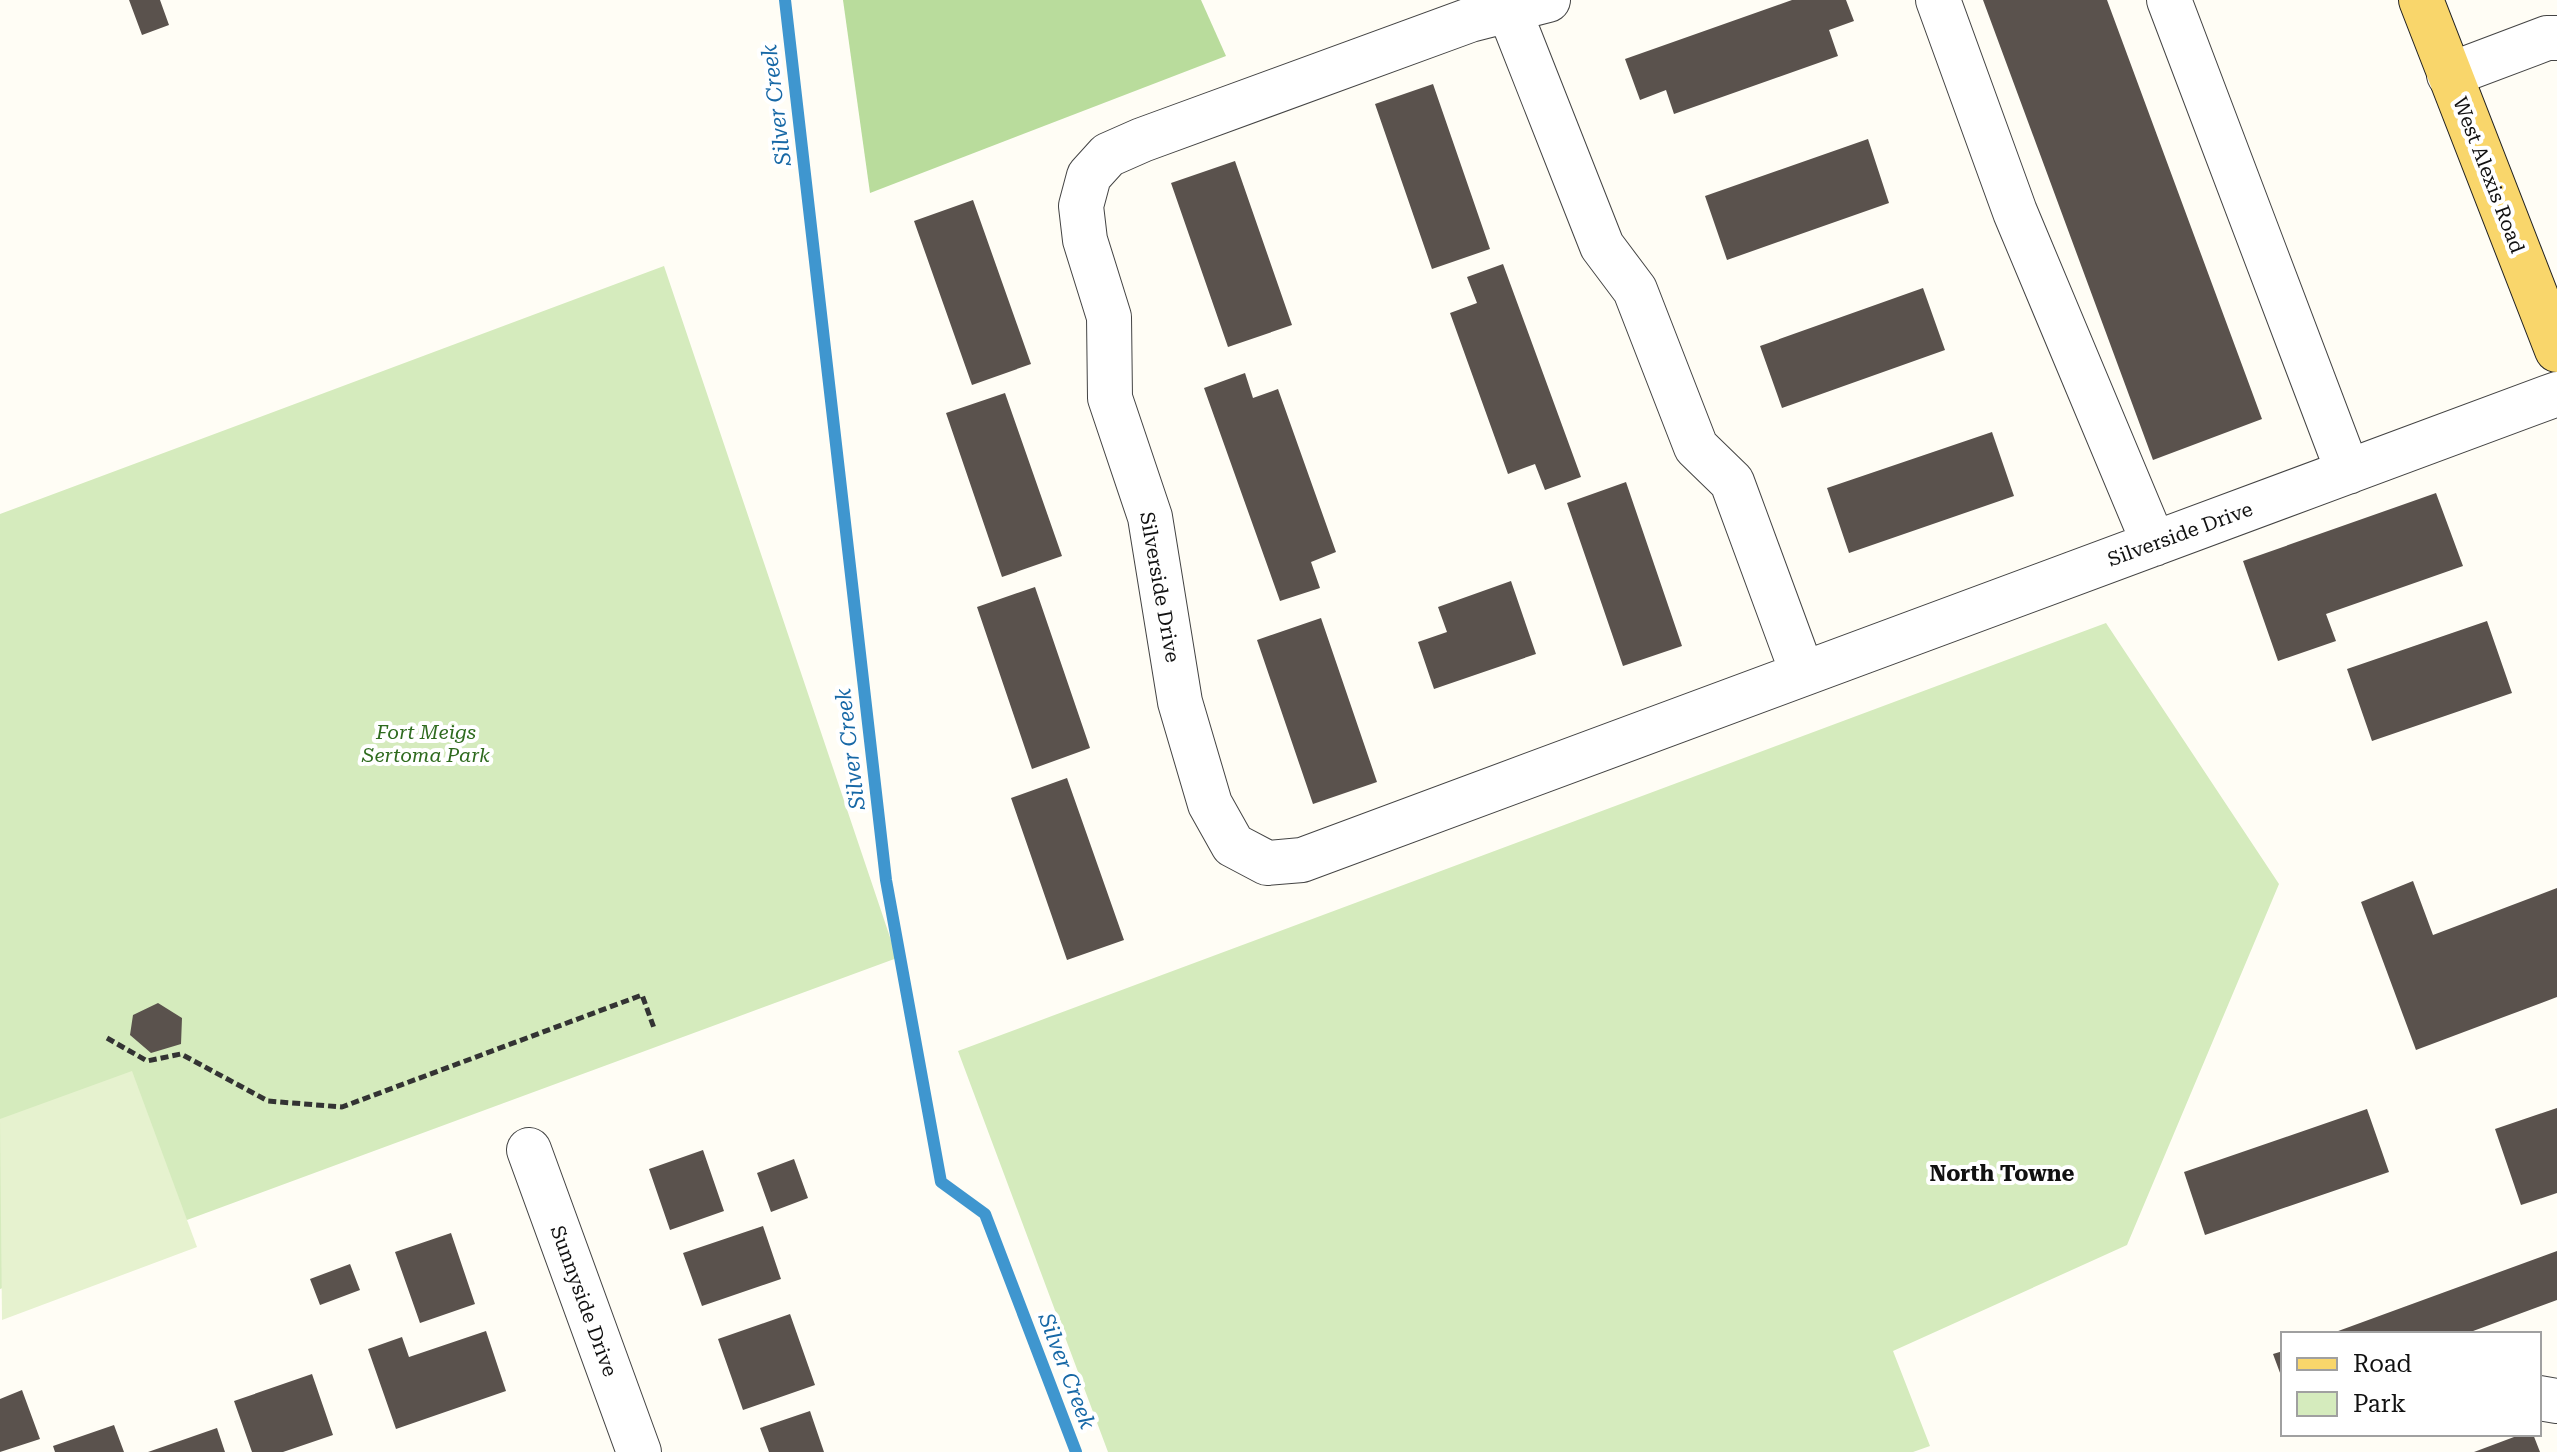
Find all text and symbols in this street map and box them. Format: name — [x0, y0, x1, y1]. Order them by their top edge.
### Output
water label: Silver Creek — [756, 43, 796, 168]
street label: West Alexis Road — [2448, 93, 2530, 257]
street label: Silverside Drive — [2104, 497, 2256, 571]
street label: Silverside Drive — [1135, 510, 1185, 664]
water label: Silver Creek — [830, 687, 870, 812]
park label: Fort Meigs Sertoma Park — [361, 720, 490, 767]
district label: North Towne — [1929, 1161, 2075, 1186]
street label: Sunnyside Drive — [546, 1222, 622, 1380]
water label: Silver Creek — [1033, 1309, 1101, 1432]
legend — [2281, 1332, 2541, 1436]
text: Road — [2353, 1350, 2412, 1378]
text: Park — [2353, 1390, 2406, 1418]

